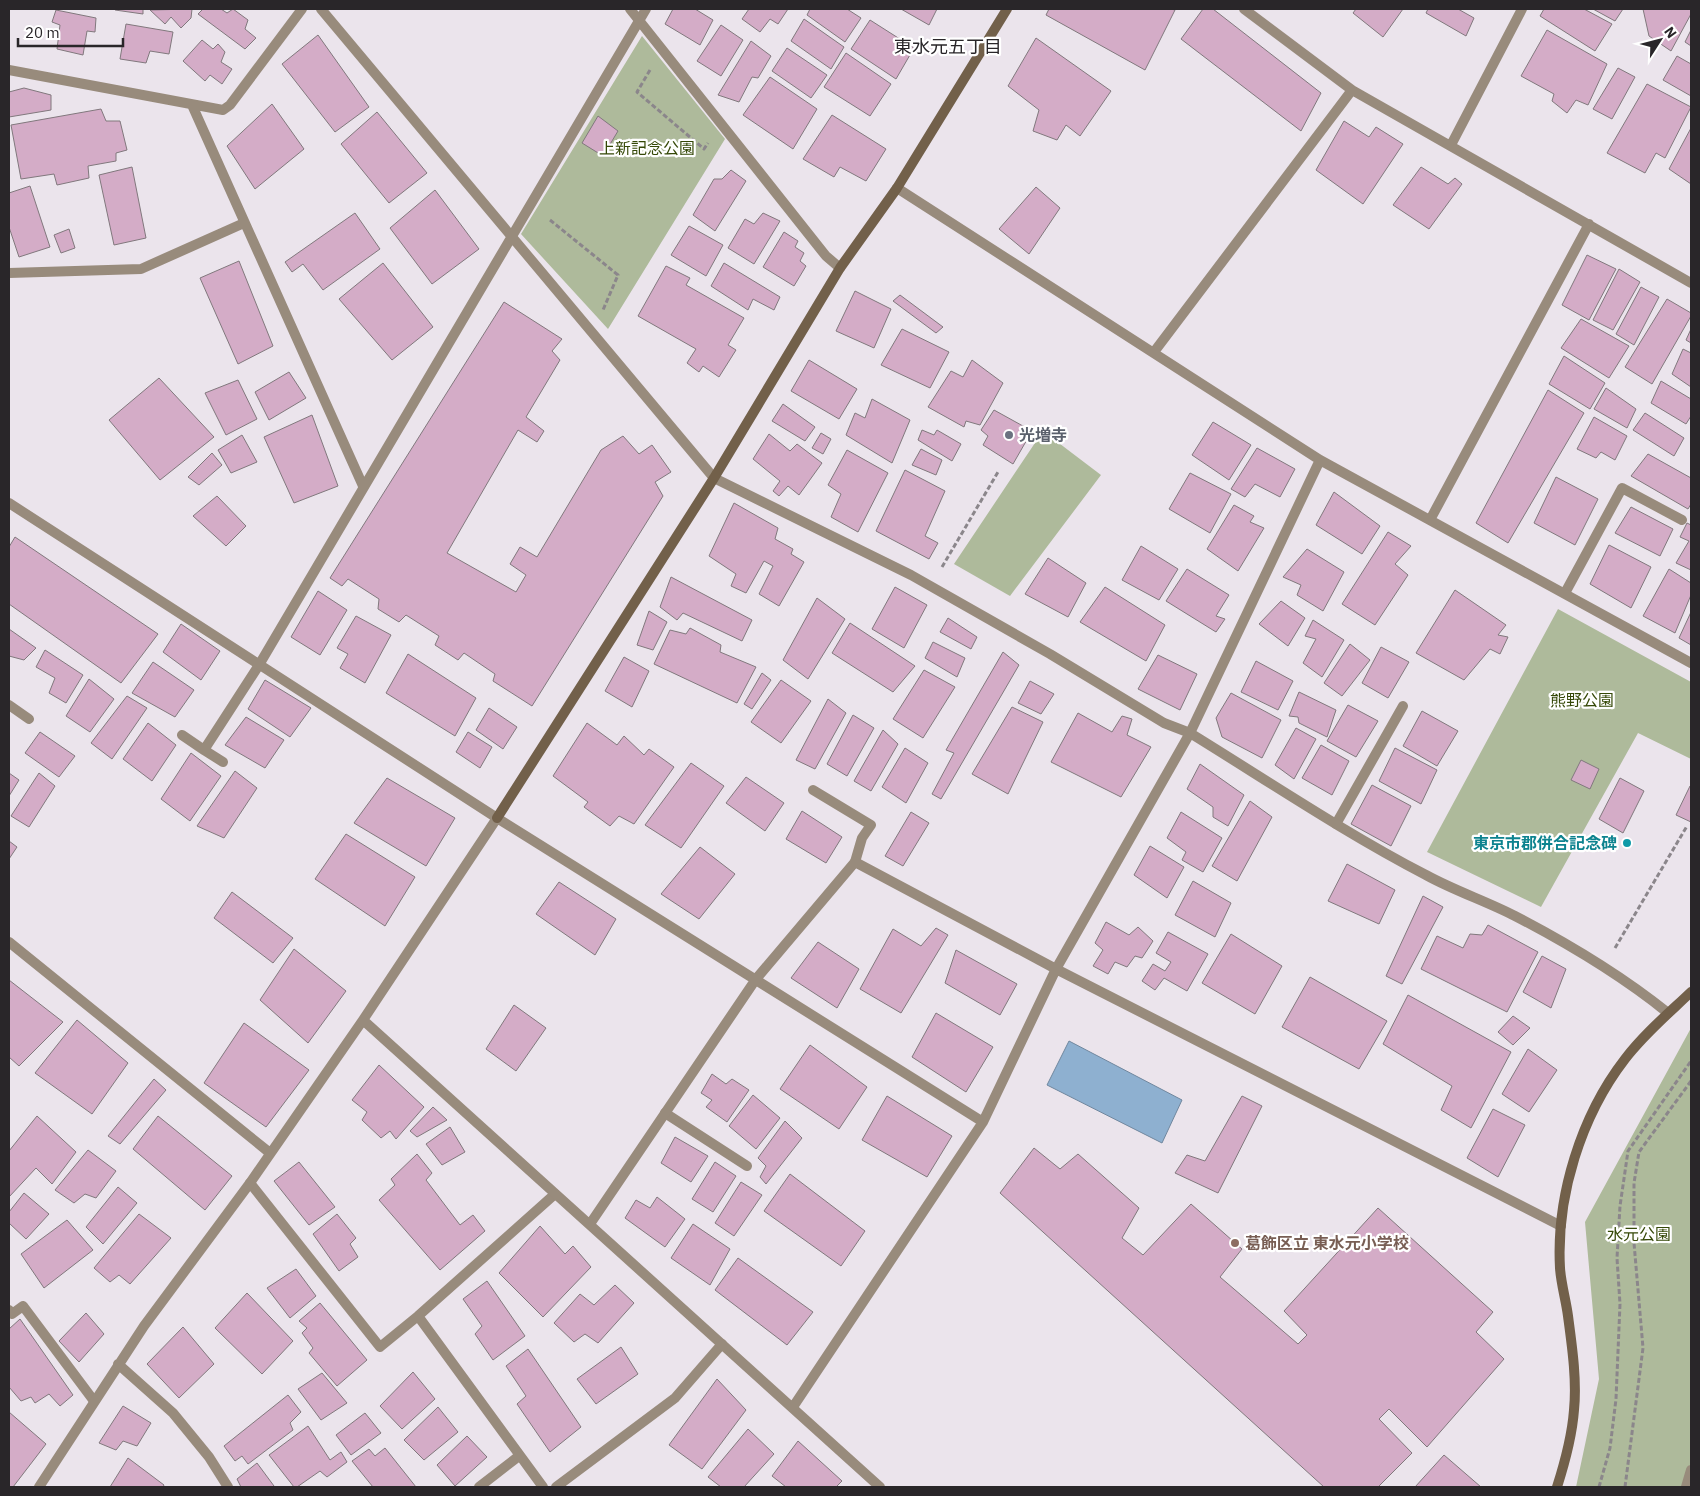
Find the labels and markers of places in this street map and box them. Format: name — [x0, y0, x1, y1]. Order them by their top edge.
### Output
place label: 光増寺 — [1019, 425, 1067, 445]
marker: 光増寺 — [1003, 429, 1015, 441]
place label: 東京市郡併合記念碑 — [1473, 833, 1617, 853]
marker: 東京市郡併合記念碑 — [1621, 837, 1633, 849]
place label: 葛飾区立 東水元小学校 — [1245, 1233, 1409, 1253]
marker: 葛飾区立 東水元小学校 — [1229, 1237, 1241, 1249]

